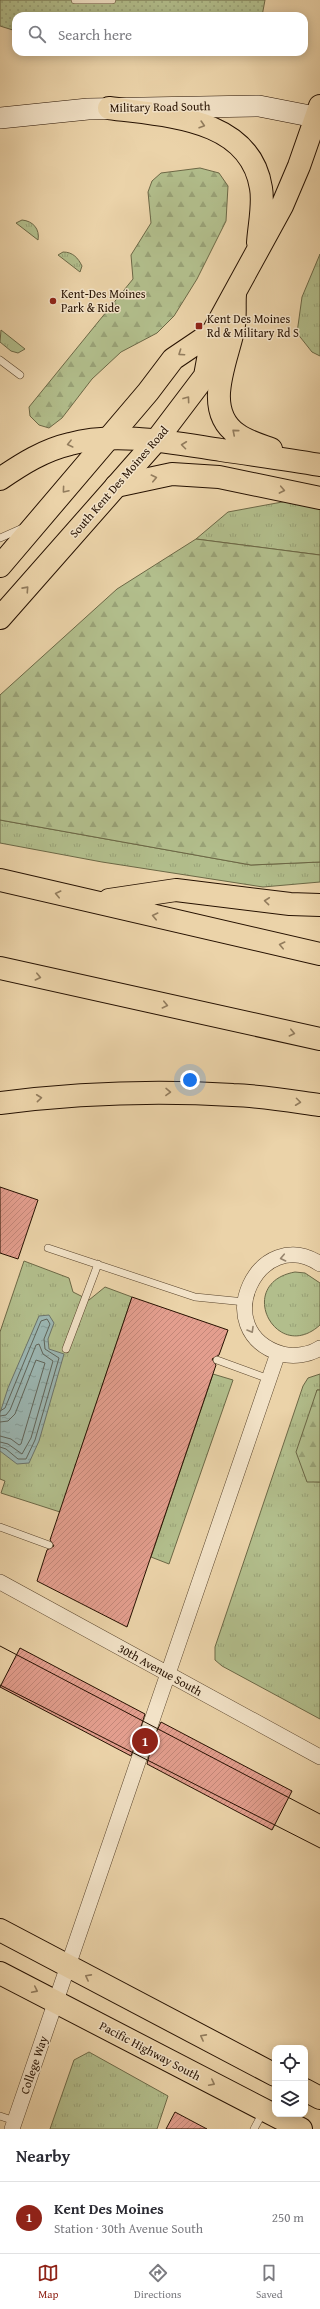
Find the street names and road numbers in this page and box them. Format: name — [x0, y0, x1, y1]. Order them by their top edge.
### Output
street label: Military Road South — [110, 97, 211, 116]
street label: South Kent Des Moines Road — [65, 422, 172, 541]
street label: 30th Avenue South — [115, 1639, 206, 1700]
street label: Pacific Highway South — [97, 2017, 204, 2085]
street label: College Way — [16, 2033, 51, 2096]

